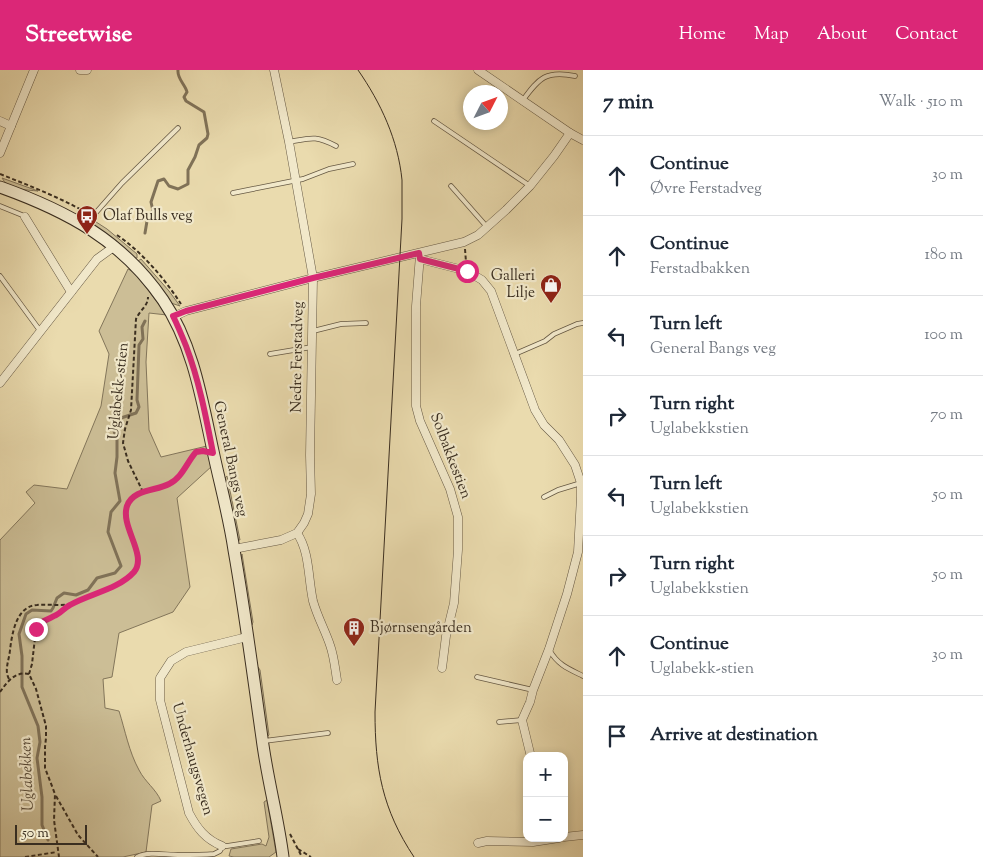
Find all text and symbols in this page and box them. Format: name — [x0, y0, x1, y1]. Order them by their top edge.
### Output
text: Streetwise — [25, 18, 132, 52]
text: Home — [679, 22, 726, 48]
text: Map — [754, 22, 789, 48]
text: About — [817, 22, 867, 48]
text: Contact — [895, 22, 958, 48]
north arrow — [463, 85, 508, 130]
text: 7 min — [603, 88, 654, 118]
text: Walk · 510 m — [879, 91, 963, 114]
text: Continue — [650, 151, 729, 178]
icon: ahead — [603, 162, 631, 190]
text: 30 m — [932, 164, 963, 187]
text: Øvre Ferstadveg — [650, 178, 762, 201]
bus stop icon: Olaf Bulls veg — [75, 204, 99, 235]
place label: Olaf Bulls veg — [103, 206, 193, 227]
text: Continue — [650, 231, 729, 258]
icon: ahead — [603, 242, 631, 270]
text: 180 m — [924, 244, 963, 267]
text: Ferstadbakken — [650, 258, 750, 281]
route start — [456, 260, 479, 283]
place label: Galleri Lilje — [491, 266, 535, 304]
shop icon: Galleri Lilje — [539, 273, 563, 304]
street label: Nedre Ferstadveg — [287, 301, 309, 413]
text: Turn left — [650, 311, 722, 338]
icon: left — [603, 322, 631, 350]
text: 100 m — [924, 324, 963, 347]
text: General Bangs veg — [650, 338, 776, 361]
street label: Uglabekk-stien — [103, 341, 135, 441]
text: Turn right — [650, 391, 734, 418]
street label: General Bangs veg — [207, 399, 253, 519]
icon: right — [603, 402, 631, 430]
text: 70 m — [930, 404, 963, 427]
street label: Solbakkestien — [424, 410, 476, 502]
text: Uglabekkstien — [650, 418, 749, 441]
text: Turn left — [650, 471, 722, 498]
icon: left — [603, 482, 631, 510]
text: 50 m — [932, 484, 963, 507]
text: Uglabekkstien — [650, 498, 749, 521]
text: Turn right — [650, 551, 734, 578]
icon: right — [603, 562, 631, 590]
text: 50 m — [932, 564, 963, 587]
text: Uglabekkstien — [650, 578, 749, 601]
building icon: Bjørnsengården — [342, 616, 366, 647]
route end — [25, 618, 48, 641]
place label: Bjørnsengården — [370, 618, 472, 639]
text: Continue — [650, 631, 729, 658]
icon: ahead — [603, 642, 631, 670]
text: 30 m — [932, 644, 963, 667]
text: Uglabekk-stien — [650, 658, 754, 681]
street label: Underhaugsvegen — [166, 700, 218, 818]
icon: arrive — [603, 722, 631, 750]
text: Arrive at destination — [650, 722, 818, 749]
water label: Uglabekken — [15, 736, 41, 811]
map controls — [523, 752, 568, 842]
button: + — [523, 752, 568, 797]
button: − — [523, 797, 568, 842]
scale bar — [15, 822, 88, 845]
text: 50 m — [22, 824, 49, 844]

